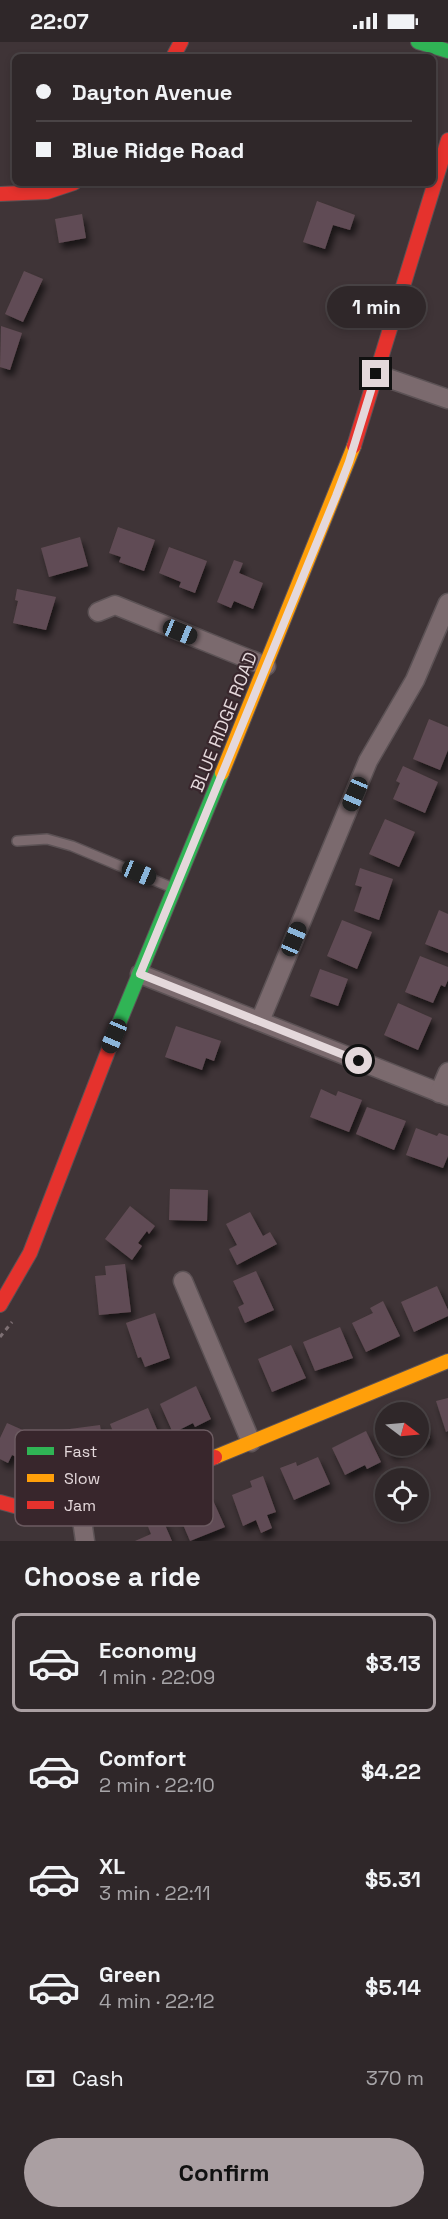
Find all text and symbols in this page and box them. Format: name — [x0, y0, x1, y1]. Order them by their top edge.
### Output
text: 22:07 — [30, 7, 89, 35]
text: Dayton Avenue — [72, 78, 232, 106]
text: Blue Ridge Road — [72, 136, 244, 164]
callout: 1 min — [326, 287, 425, 329]
text: 1 min — [352, 294, 401, 320]
route end — [362, 360, 389, 387]
car — [160, 617, 200, 647]
street label: BLUE RIDGE ROAD — [185, 648, 262, 795]
car — [340, 774, 370, 814]
car — [119, 858, 159, 888]
car — [279, 919, 309, 959]
car — [99, 1016, 129, 1056]
route start — [345, 1047, 372, 1074]
north arrow — [375, 1402, 429, 1456]
map controls — [375, 1402, 429, 1522]
legend — [15, 1430, 213, 1526]
text: Fast — [64, 1441, 97, 1462]
text: Slow — [64, 1468, 100, 1489]
button: locate — [375, 1468, 429, 1522]
text: Jam — [64, 1495, 96, 1516]
text: Choose a ride — [24, 1559, 201, 1594]
icon: car — [27, 1636, 81, 1690]
text: Economy — [99, 1636, 197, 1664]
text: $3.13 — [366, 1649, 421, 1677]
text: 1 min · 22:09 — [99, 1664, 215, 1690]
icon: car — [27, 1744, 81, 1798]
text: Comfort — [99, 1744, 187, 1772]
text: $4.22 — [361, 1757, 421, 1785]
text: 2 min · 22:10 — [99, 1772, 215, 1798]
icon: car — [27, 1852, 81, 1906]
text: XL — [99, 1852, 125, 1880]
text: $5.31 — [365, 1865, 421, 1893]
text: 3 min · 22:11 — [99, 1880, 211, 1906]
icon: car — [27, 1960, 81, 2014]
text: Green — [99, 1960, 161, 1988]
text: $5.14 — [365, 1973, 421, 2001]
text: 4 min · 22:12 — [99, 1988, 215, 2014]
icon: cash — [24, 2062, 57, 2095]
text: Cash — [72, 2064, 124, 2092]
text: 370 m — [366, 2065, 424, 2091]
button: Confirm — [24, 2138, 424, 2207]

